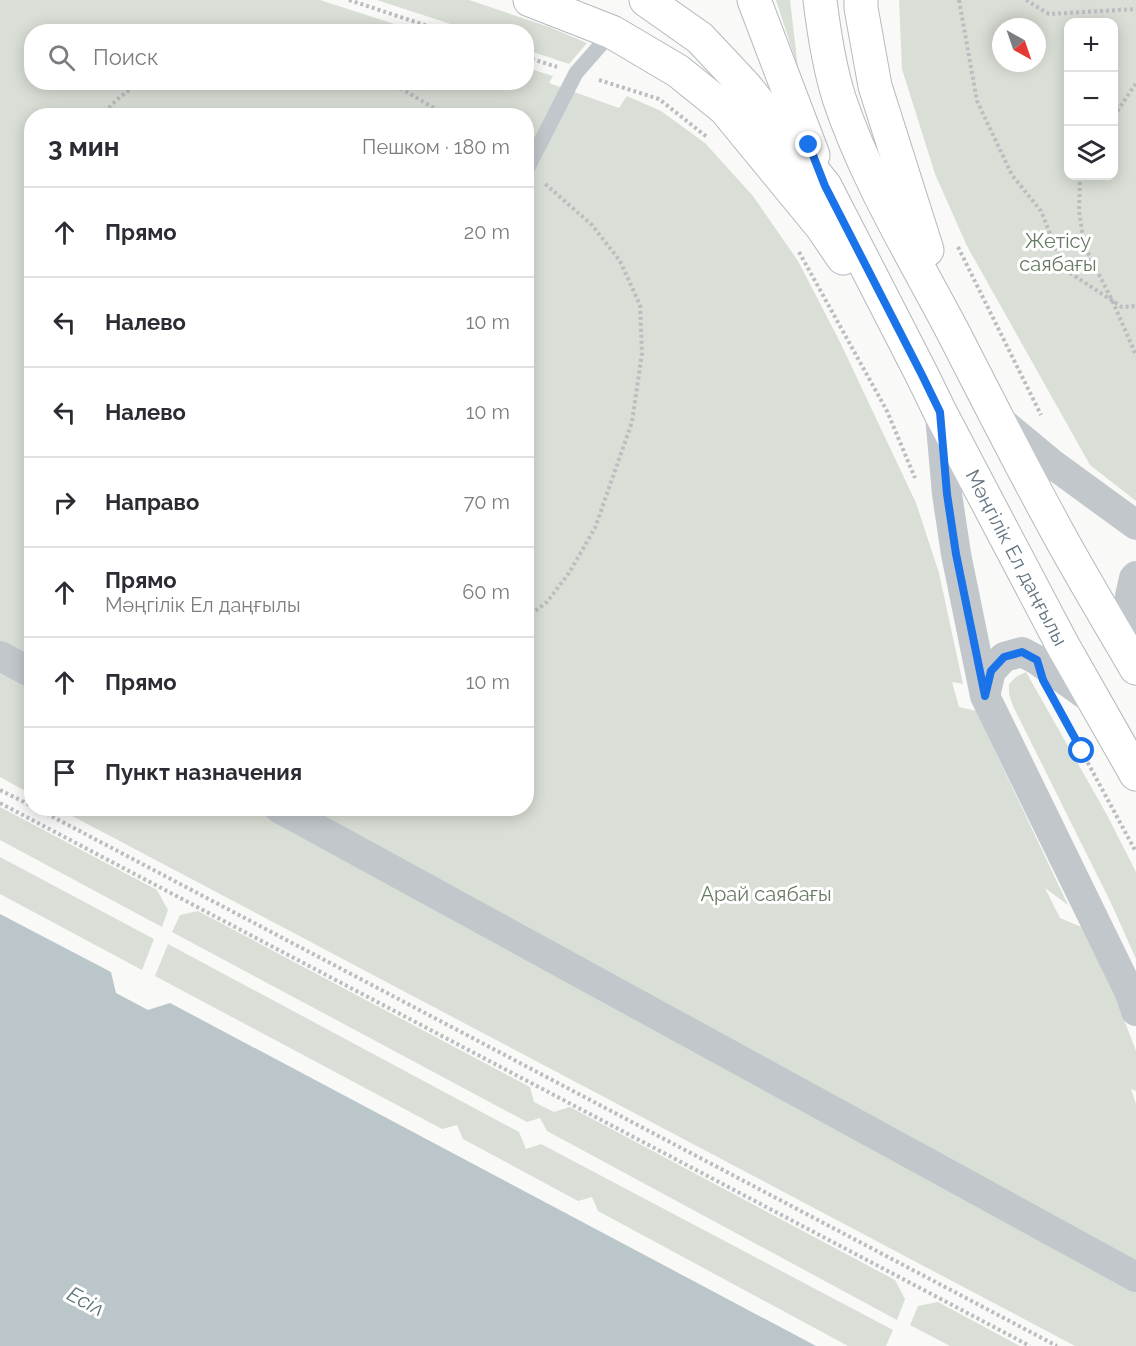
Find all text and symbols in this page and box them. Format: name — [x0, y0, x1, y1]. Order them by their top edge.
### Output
north arrow — [992, 18, 1046, 72]
map controls — [1064, 18, 1118, 180]
button: + — [1064, 18, 1118, 72]
search box — [24, 24, 534, 90]
icon: search — [45, 41, 78, 74]
text: Поиск — [93, 44, 158, 70]
button: − — [1064, 72, 1118, 126]
button: layers — [1064, 126, 1118, 180]
route end — [795, 131, 821, 157]
text: 3 мин — [48, 132, 119, 162]
text: Пешком · 180 m — [362, 135, 510, 159]
icon: ahead — [48, 216, 81, 249]
text: Прямо — [105, 219, 177, 245]
text: 20 m — [464, 220, 510, 244]
park label: Жетісу саябағы — [1019, 229, 1097, 276]
icon: left — [48, 306, 81, 339]
text: Налево — [105, 309, 186, 335]
text: 10 m — [466, 310, 510, 334]
icon: left — [48, 396, 81, 429]
text: Налево — [105, 399, 186, 425]
text: 10 m — [466, 400, 510, 424]
street label: Мәңгілік Ел даңғылы — [960, 465, 1073, 650]
icon: right — [48, 486, 81, 519]
text: Направо — [105, 489, 199, 515]
text: 70 m — [464, 490, 510, 514]
text: Прямо — [105, 567, 177, 593]
icon: ahead — [48, 576, 81, 609]
text: 60 m — [462, 580, 510, 604]
text: Мәңгілік Ел даңғылы — [105, 593, 300, 617]
icon: ahead — [48, 666, 81, 699]
text: Прямо — [105, 669, 177, 695]
text: 10 m — [466, 670, 510, 694]
route start — [1068, 737, 1094, 763]
icon: arrive — [48, 756, 81, 789]
text: Пункт назначения — [105, 759, 302, 785]
park label: Арай саябағы — [701, 882, 832, 906]
water label: Есіл — [63, 1281, 109, 1321]

